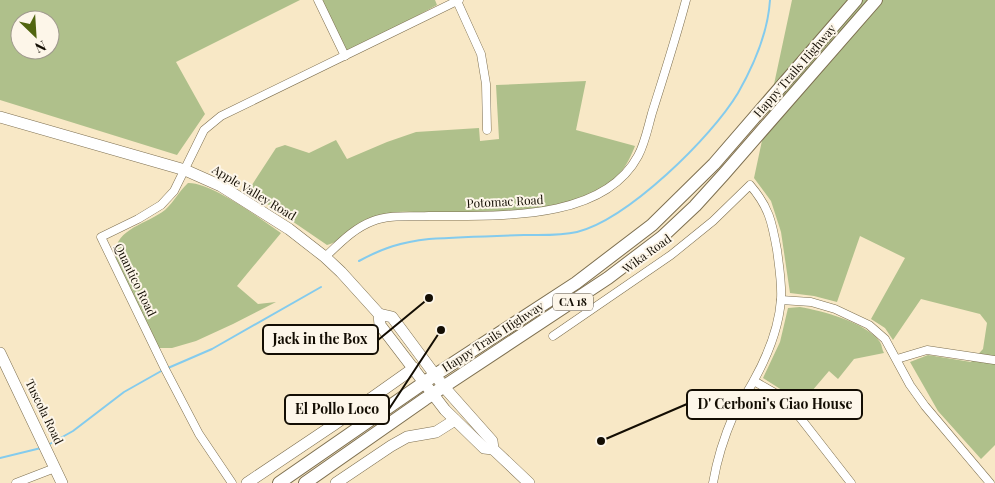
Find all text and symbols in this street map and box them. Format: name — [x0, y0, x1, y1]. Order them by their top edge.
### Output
north arrow — [10, 10, 60, 60]
street label: Happy Trails Highway — [749, 20, 839, 120]
text: N — [32, 36, 49, 58]
street label: Apple Valley Road — [209, 160, 299, 223]
street label: Potomac Road — [466, 191, 544, 211]
street label: Wika Road — [618, 230, 674, 277]
street label: Quantico Road — [111, 240, 161, 319]
road number: CA 18 — [553, 294, 593, 310]
street label: Happy Trails Highway — [438, 297, 546, 375]
callout: Jack in the Box — [263, 325, 378, 354]
text: Jack in the Box — [272, 329, 368, 348]
street label: Tuscola Road — [22, 376, 68, 447]
callout: D' Cerboni's Ciao House — [687, 390, 862, 419]
text: D' Cerboni's Ciao House — [697, 394, 853, 413]
callout: El Pollo Loco — [285, 395, 389, 424]
text: El Pollo Loco — [295, 399, 379, 418]

